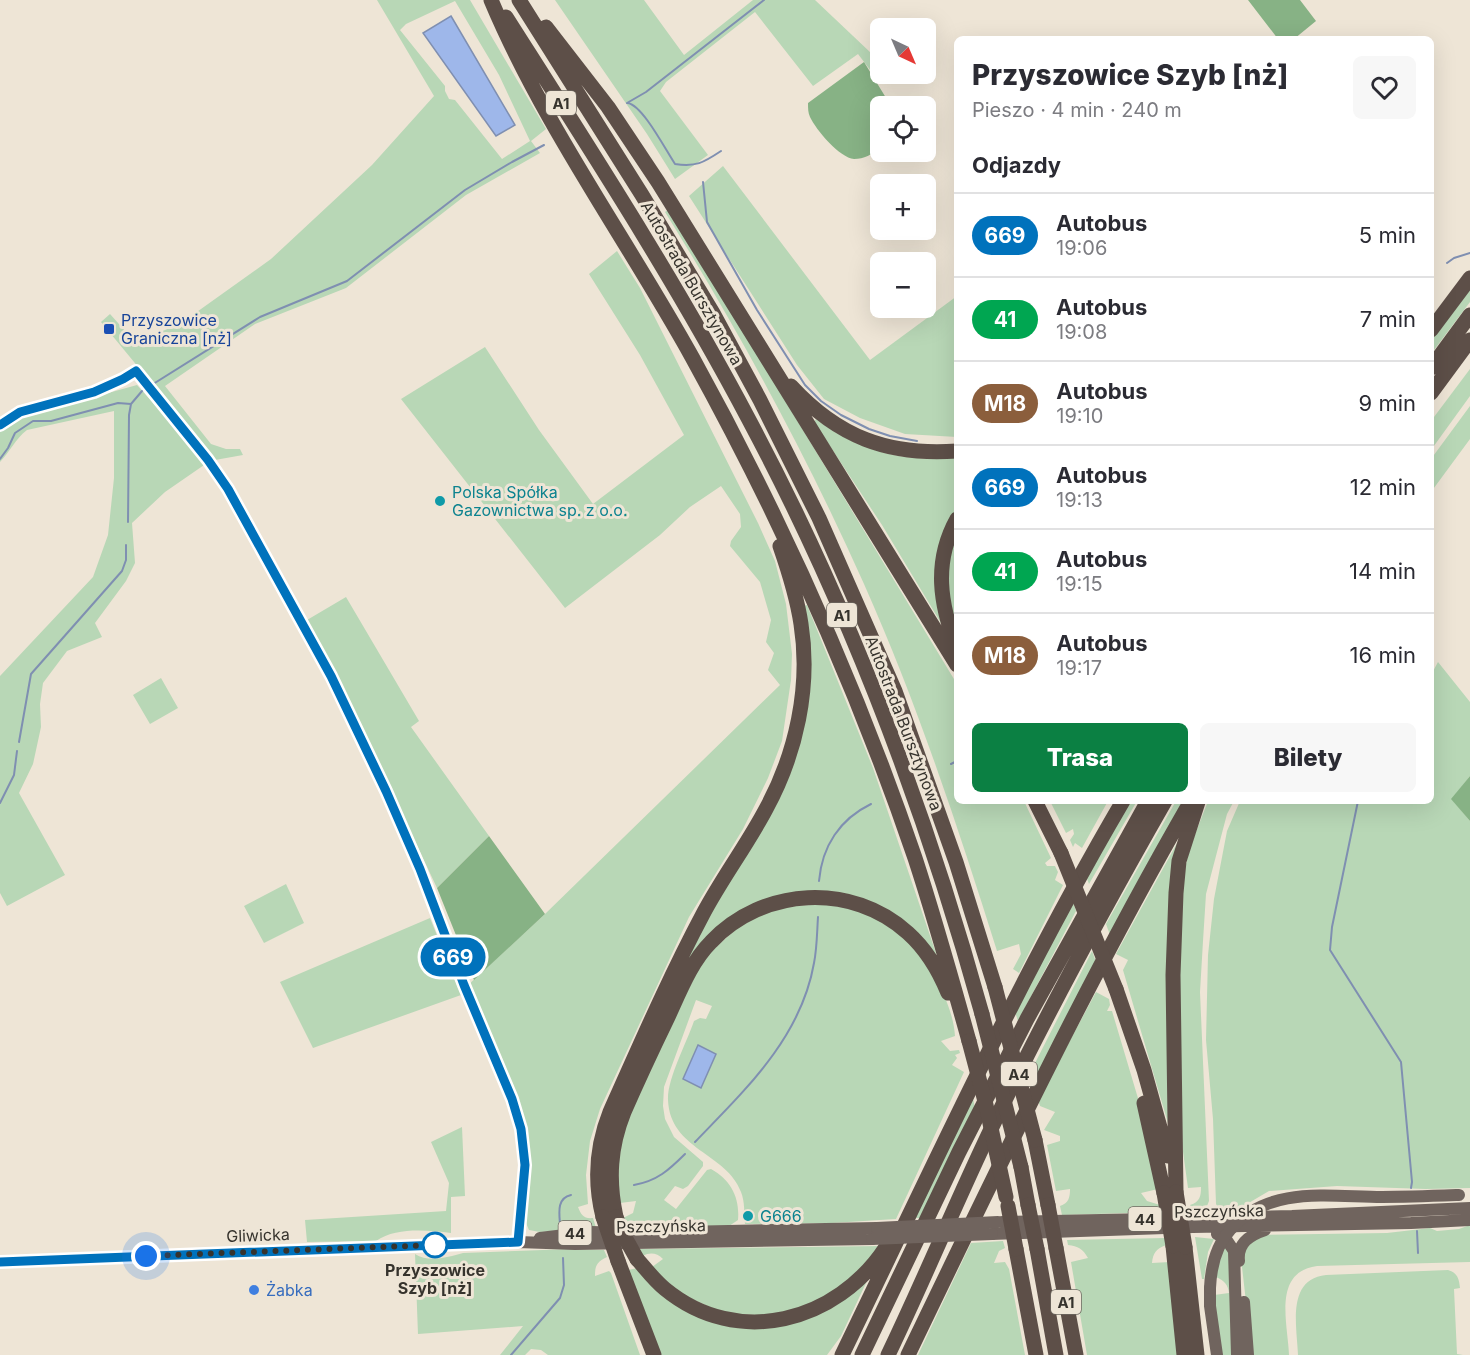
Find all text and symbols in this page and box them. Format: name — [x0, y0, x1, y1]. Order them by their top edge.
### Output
north arrow — [870, 18, 936, 84]
map controls — [870, 18, 936, 318]
button: heart — [1353, 56, 1416, 119]
text: Przyszowice Szyb [nż] — [972, 58, 1288, 92]
road number: A1 — [546, 91, 576, 115]
button: locate — [870, 96, 936, 162]
text: Pieszo · 4 min · 240 m — [972, 98, 1182, 122]
text: Odjazdy — [972, 152, 1061, 178]
button: + — [870, 174, 936, 240]
street label: Autostrada Bursztynowa — [637, 198, 747, 368]
text: Autobus — [1056, 210, 1147, 236]
text: 5 min — [1359, 222, 1416, 248]
text: 669 — [985, 223, 1025, 248]
text: 19:06 — [1056, 236, 1107, 260]
button: − — [870, 252, 936, 318]
text: Autobus — [1056, 294, 1147, 320]
text: 7 min — [1360, 306, 1416, 332]
text: 41 — [994, 307, 1016, 332]
place label: Przyszowice Graniczna [nż] — [121, 310, 232, 348]
text: 19:08 — [1056, 320, 1107, 344]
marker: Przyszowice Graniczna [nż] — [102, 322, 116, 336]
text: Autobus — [1056, 378, 1148, 404]
text: 9 min — [1359, 390, 1416, 416]
text: M18 — [984, 391, 1026, 416]
text: 19:10 — [1056, 404, 1103, 428]
text: Autobus — [1056, 462, 1147, 488]
text: 12 min — [1350, 474, 1416, 500]
text: 669 — [985, 475, 1025, 500]
place label: Polska Spółka Gazownictwa sp. z o.o. — [452, 482, 628, 520]
text: 19:13 — [1056, 488, 1103, 512]
marker: Polska Spółka Gazownictwa sp. z o.o. — [433, 494, 447, 508]
text: Autobus — [1056, 546, 1147, 572]
text: 14 min — [1349, 558, 1416, 584]
text: 41 — [994, 559, 1016, 584]
text: 19:15 — [1056, 572, 1103, 596]
road number: A1 — [827, 603, 857, 627]
text: Autobus — [1056, 630, 1148, 656]
street label: Autostrada Bursztynowa — [861, 633, 947, 813]
text: 16 min — [1350, 642, 1416, 668]
text: M18 — [984, 643, 1026, 668]
text: 19:17 — [1056, 656, 1102, 680]
button: Trasa — [972, 723, 1188, 792]
button: Bilety — [1200, 723, 1416, 792]
line badge: 669 — [418, 938, 488, 976]
text: 669 — [433, 945, 473, 970]
road number: A4 — [1001, 1062, 1037, 1086]
street label: Pszczyńska — [1174, 1200, 1264, 1222]
place label: G666 — [760, 1206, 802, 1226]
road number: 44 — [1128, 1207, 1162, 1231]
marker: G666 — [741, 1209, 755, 1223]
street label: Pszczyńska — [616, 1215, 706, 1237]
road number: 44 — [558, 1221, 592, 1245]
street label: Gliwicka — [226, 1224, 290, 1246]
marker: Przyszowice Szyb [nż] — [422, 1232, 448, 1258]
your location — [131, 1241, 161, 1271]
place label: Przyszowice Szyb [nż] — [385, 1260, 485, 1298]
place label: Żabka — [266, 1280, 313, 1300]
marker: Żabka — [247, 1283, 261, 1297]
road number: A1 — [1051, 1290, 1081, 1314]

